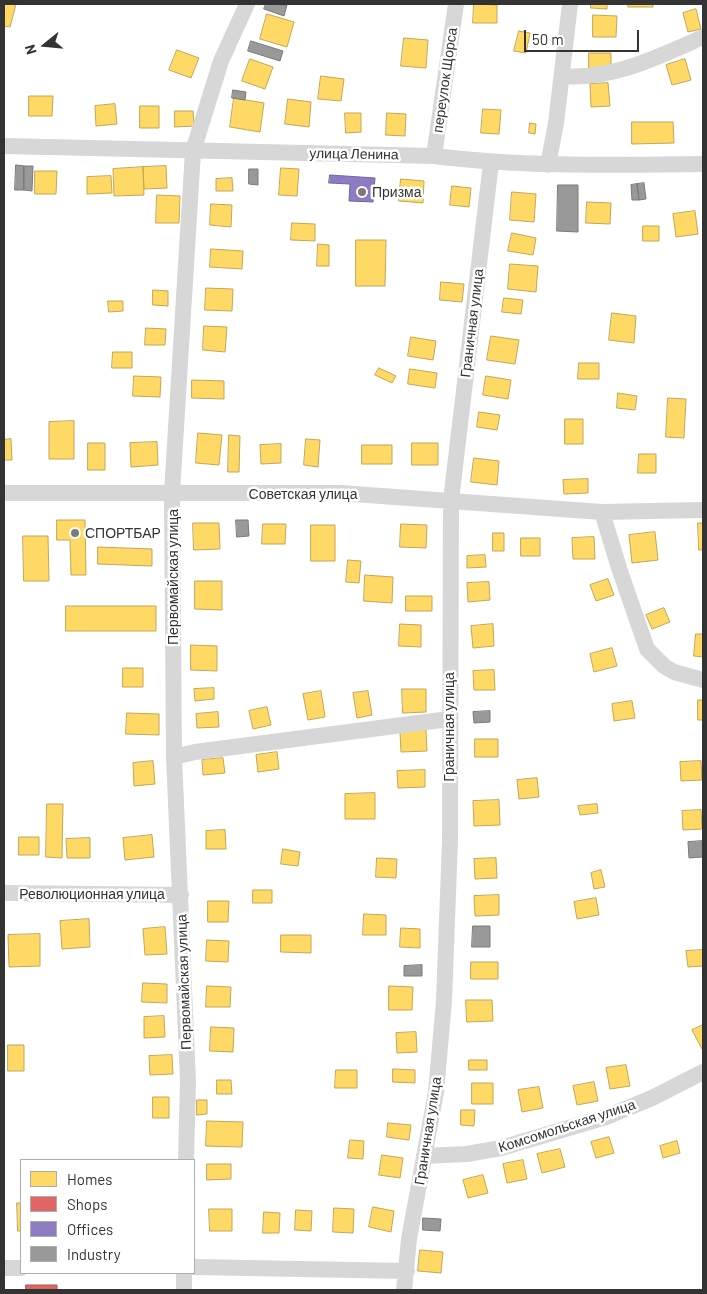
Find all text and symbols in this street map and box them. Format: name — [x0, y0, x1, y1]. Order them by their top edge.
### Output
north arrow — [20, 20, 70, 70]
scale bar — [527, 20, 642, 52]
street label: переулок Щорса — [429, 26, 461, 134]
text: 50 m — [532, 30, 564, 48]
text: N — [21, 43, 40, 56]
street label: улица Ленина — [309, 145, 399, 163]
place label: Призма — [372, 184, 421, 200]
marker: Призма — [356, 186, 368, 198]
street label: Граничная улица — [457, 268, 487, 378]
street label: Советская улица — [249, 486, 357, 502]
street label: Первомайская улица — [165, 509, 181, 645]
place label: СПОРТБАР — [85, 525, 161, 541]
marker: СПОРТБАР — [69, 527, 81, 539]
street label: Граничная улица — [441, 672, 457, 782]
street label: Революционная улица — [19, 886, 165, 902]
street label: Первомайская улица — [173, 914, 195, 1050]
street label: Граничная улица — [411, 1076, 445, 1186]
street label: Комсомольская улица — [496, 1096, 638, 1156]
legend — [20, 1159, 195, 1274]
text: Homes — [67, 1170, 112, 1188]
text: Shops — [67, 1195, 107, 1213]
text: Offices — [67, 1220, 113, 1238]
text: Industry — [67, 1245, 121, 1263]

